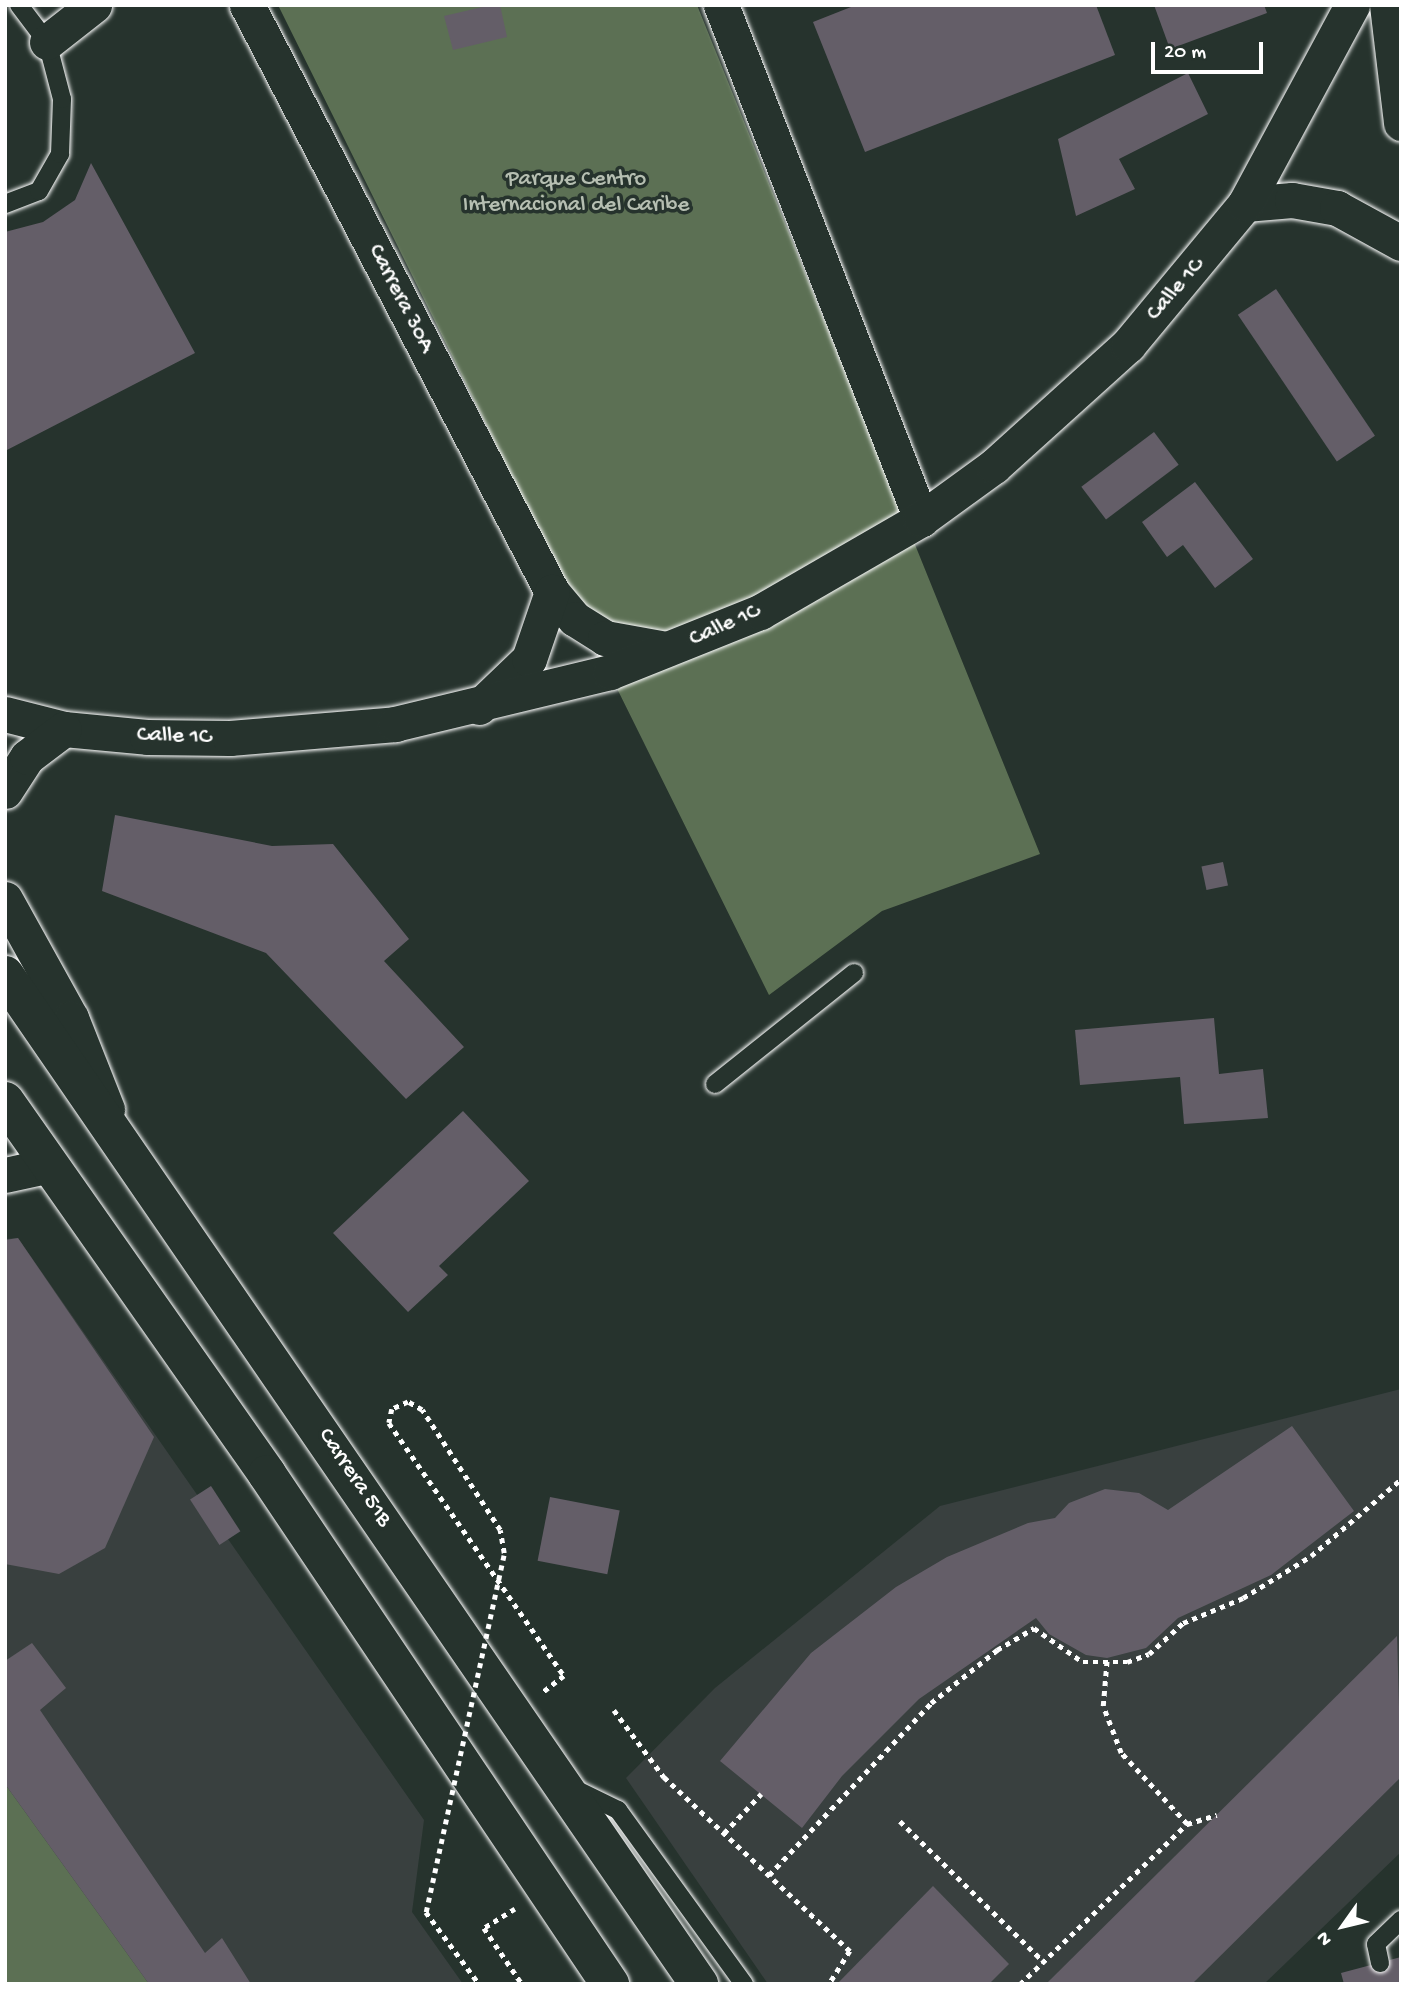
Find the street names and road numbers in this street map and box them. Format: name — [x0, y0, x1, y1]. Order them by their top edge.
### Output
street label: Carrera 30A — [361, 240, 439, 358]
street label: Calle 1C — [1141, 253, 1211, 327]
street label: Calle 1C — [685, 598, 765, 654]
street label: Calle 1C — [136, 722, 212, 752]
street label: Carrera 51B — [311, 1423, 397, 1533]

